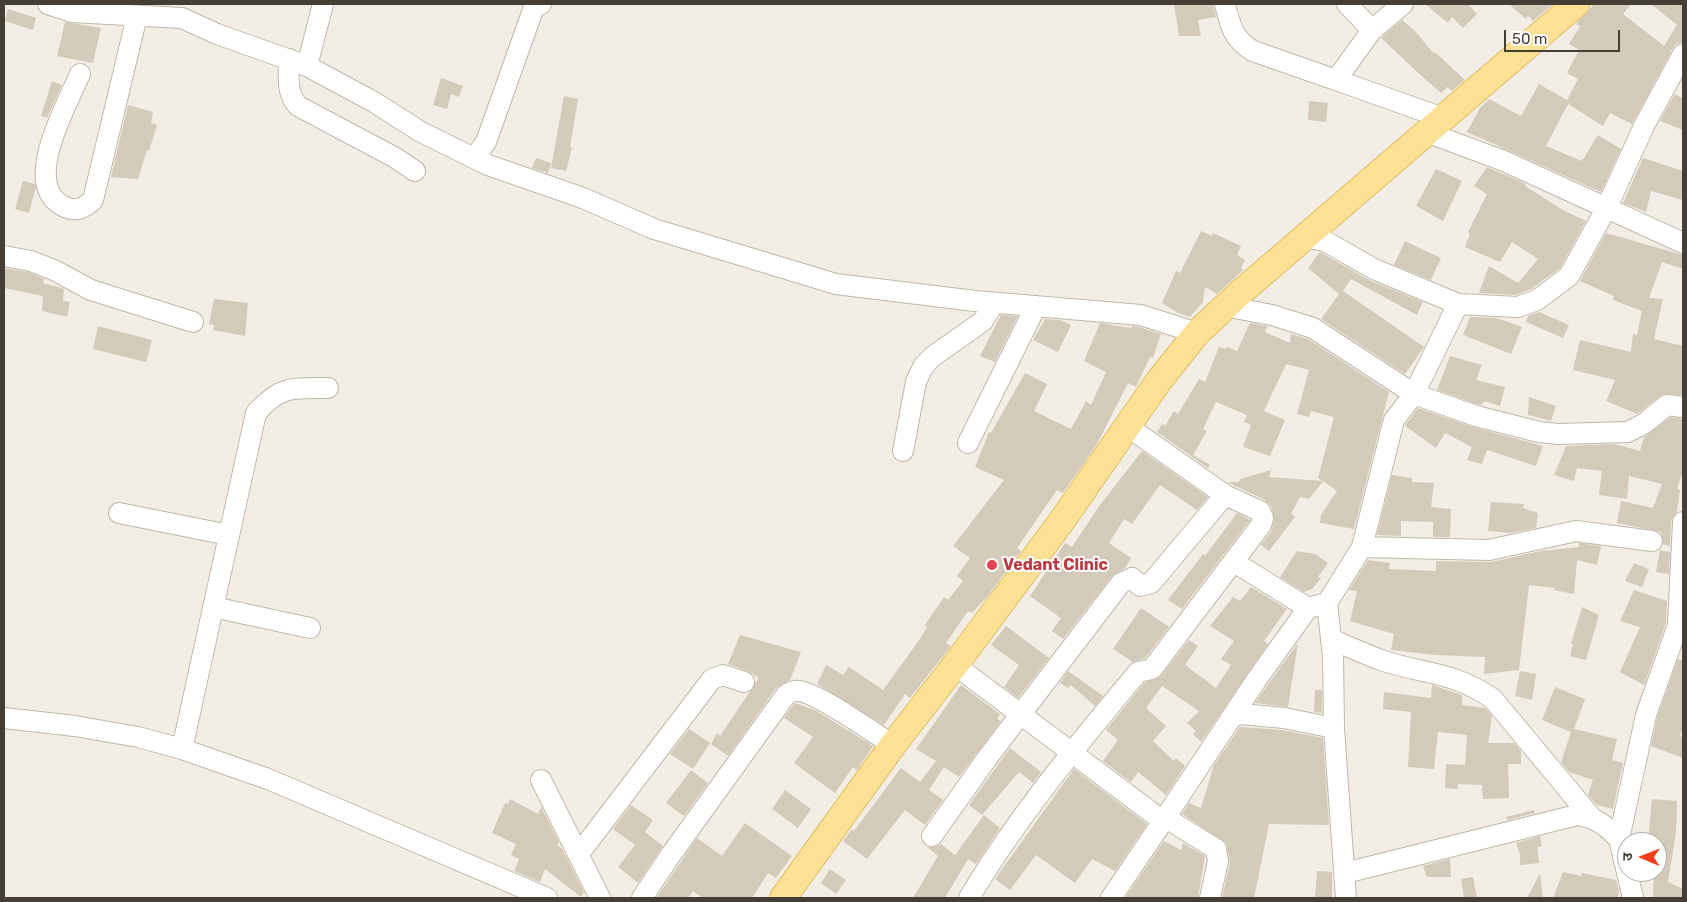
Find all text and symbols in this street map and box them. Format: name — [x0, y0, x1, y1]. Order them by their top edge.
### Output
scale bar — [1507, 20, 1623, 52]
text: 50 m — [1512, 30, 1547, 48]
place label: Vedant Clinic — [1003, 555, 1108, 575]
marker: Vedant Clinic — [985, 558, 999, 572]
north arrow — [1617, 832, 1667, 882]
text: उ — [1619, 853, 1636, 861]

